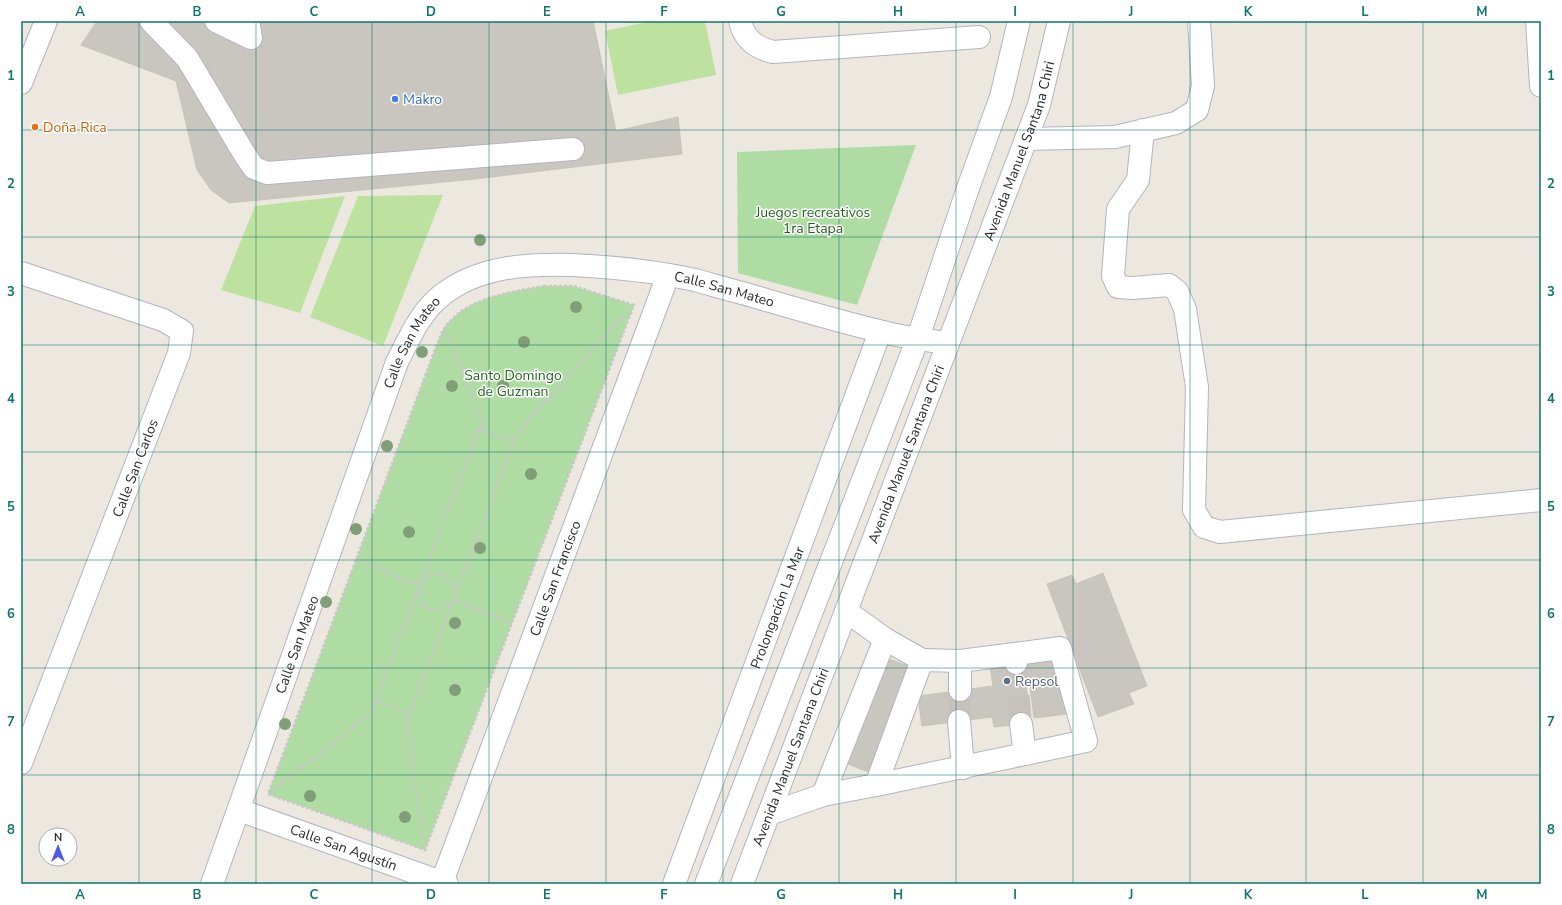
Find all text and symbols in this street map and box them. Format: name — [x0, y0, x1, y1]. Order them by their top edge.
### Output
text: A — [75, 3, 85, 21]
text: B — [193, 3, 202, 21]
text: C — [310, 3, 319, 21]
text: D — [426, 3, 436, 21]
text: E — [543, 3, 551, 21]
text: F — [660, 3, 668, 21]
text: G — [776, 3, 786, 21]
text: H — [893, 3, 903, 21]
text: I — [1013, 3, 1017, 21]
text: J — [1128, 3, 1133, 21]
text: K — [1244, 3, 1253, 21]
text: L — [1361, 3, 1369, 21]
text: M — [1476, 3, 1488, 21]
street label: Avenida Manuel Santana Chiri — [979, 59, 1059, 244]
text: 1 — [7, 67, 15, 85]
text: 1 — [1547, 67, 1555, 85]
place label: Makro — [403, 90, 442, 109]
marker: Makro — [390, 94, 400, 104]
place label: Doña Rica — [43, 118, 107, 137]
marker: Doña Rica — [30, 122, 40, 132]
text: 2 — [7, 175, 15, 193]
text: 2 — [1547, 175, 1555, 193]
park label: Juegos recreativos 1ra Etapa — [755, 203, 871, 238]
street label: Calle San Mateo — [673, 267, 777, 312]
text: 3 — [7, 283, 15, 301]
text: 3 — [1547, 283, 1555, 301]
street label: Calle San Mateo — [379, 292, 445, 391]
street label: Avenida Manuel Santana Chiri — [864, 362, 949, 546]
park label: Santo Domingo de Guzman — [464, 366, 562, 401]
text: 4 — [7, 390, 15, 408]
text: 4 — [1547, 390, 1555, 408]
street label: Calle San Carlos — [108, 416, 163, 520]
text: 5 — [7, 498, 15, 516]
text: 5 — [1547, 498, 1555, 516]
street label: Calle San Francisco — [525, 518, 586, 639]
street label: Prolongación La Mar — [746, 544, 809, 672]
street label: Calle San Mateo — [271, 593, 324, 696]
text: 6 — [7, 605, 15, 623]
text: 6 — [1547, 605, 1555, 623]
street label: Avenida Manuel Santana Chiri — [748, 665, 834, 849]
place label: Repsol — [1015, 672, 1059, 691]
marker: Repsol — [1002, 676, 1012, 686]
text: 7 — [7, 713, 15, 731]
text: 7 — [1547, 713, 1555, 731]
street label: Calle San Agustín — [287, 820, 400, 875]
text: 8 — [7, 821, 15, 839]
text: 8 — [1547, 821, 1555, 839]
north arrow — [38, 827, 78, 867]
text: N — [54, 830, 62, 845]
text: A — [75, 886, 85, 904]
text: B — [193, 886, 202, 904]
text: C — [310, 886, 319, 904]
text: D — [426, 886, 436, 904]
text: E — [543, 886, 551, 904]
text: F — [660, 886, 668, 904]
text: G — [776, 886, 786, 904]
text: H — [893, 886, 903, 904]
text: I — [1013, 886, 1017, 904]
text: J — [1128, 886, 1133, 904]
text: K — [1244, 886, 1253, 904]
text: L — [1361, 886, 1369, 904]
text: M — [1476, 886, 1488, 904]

